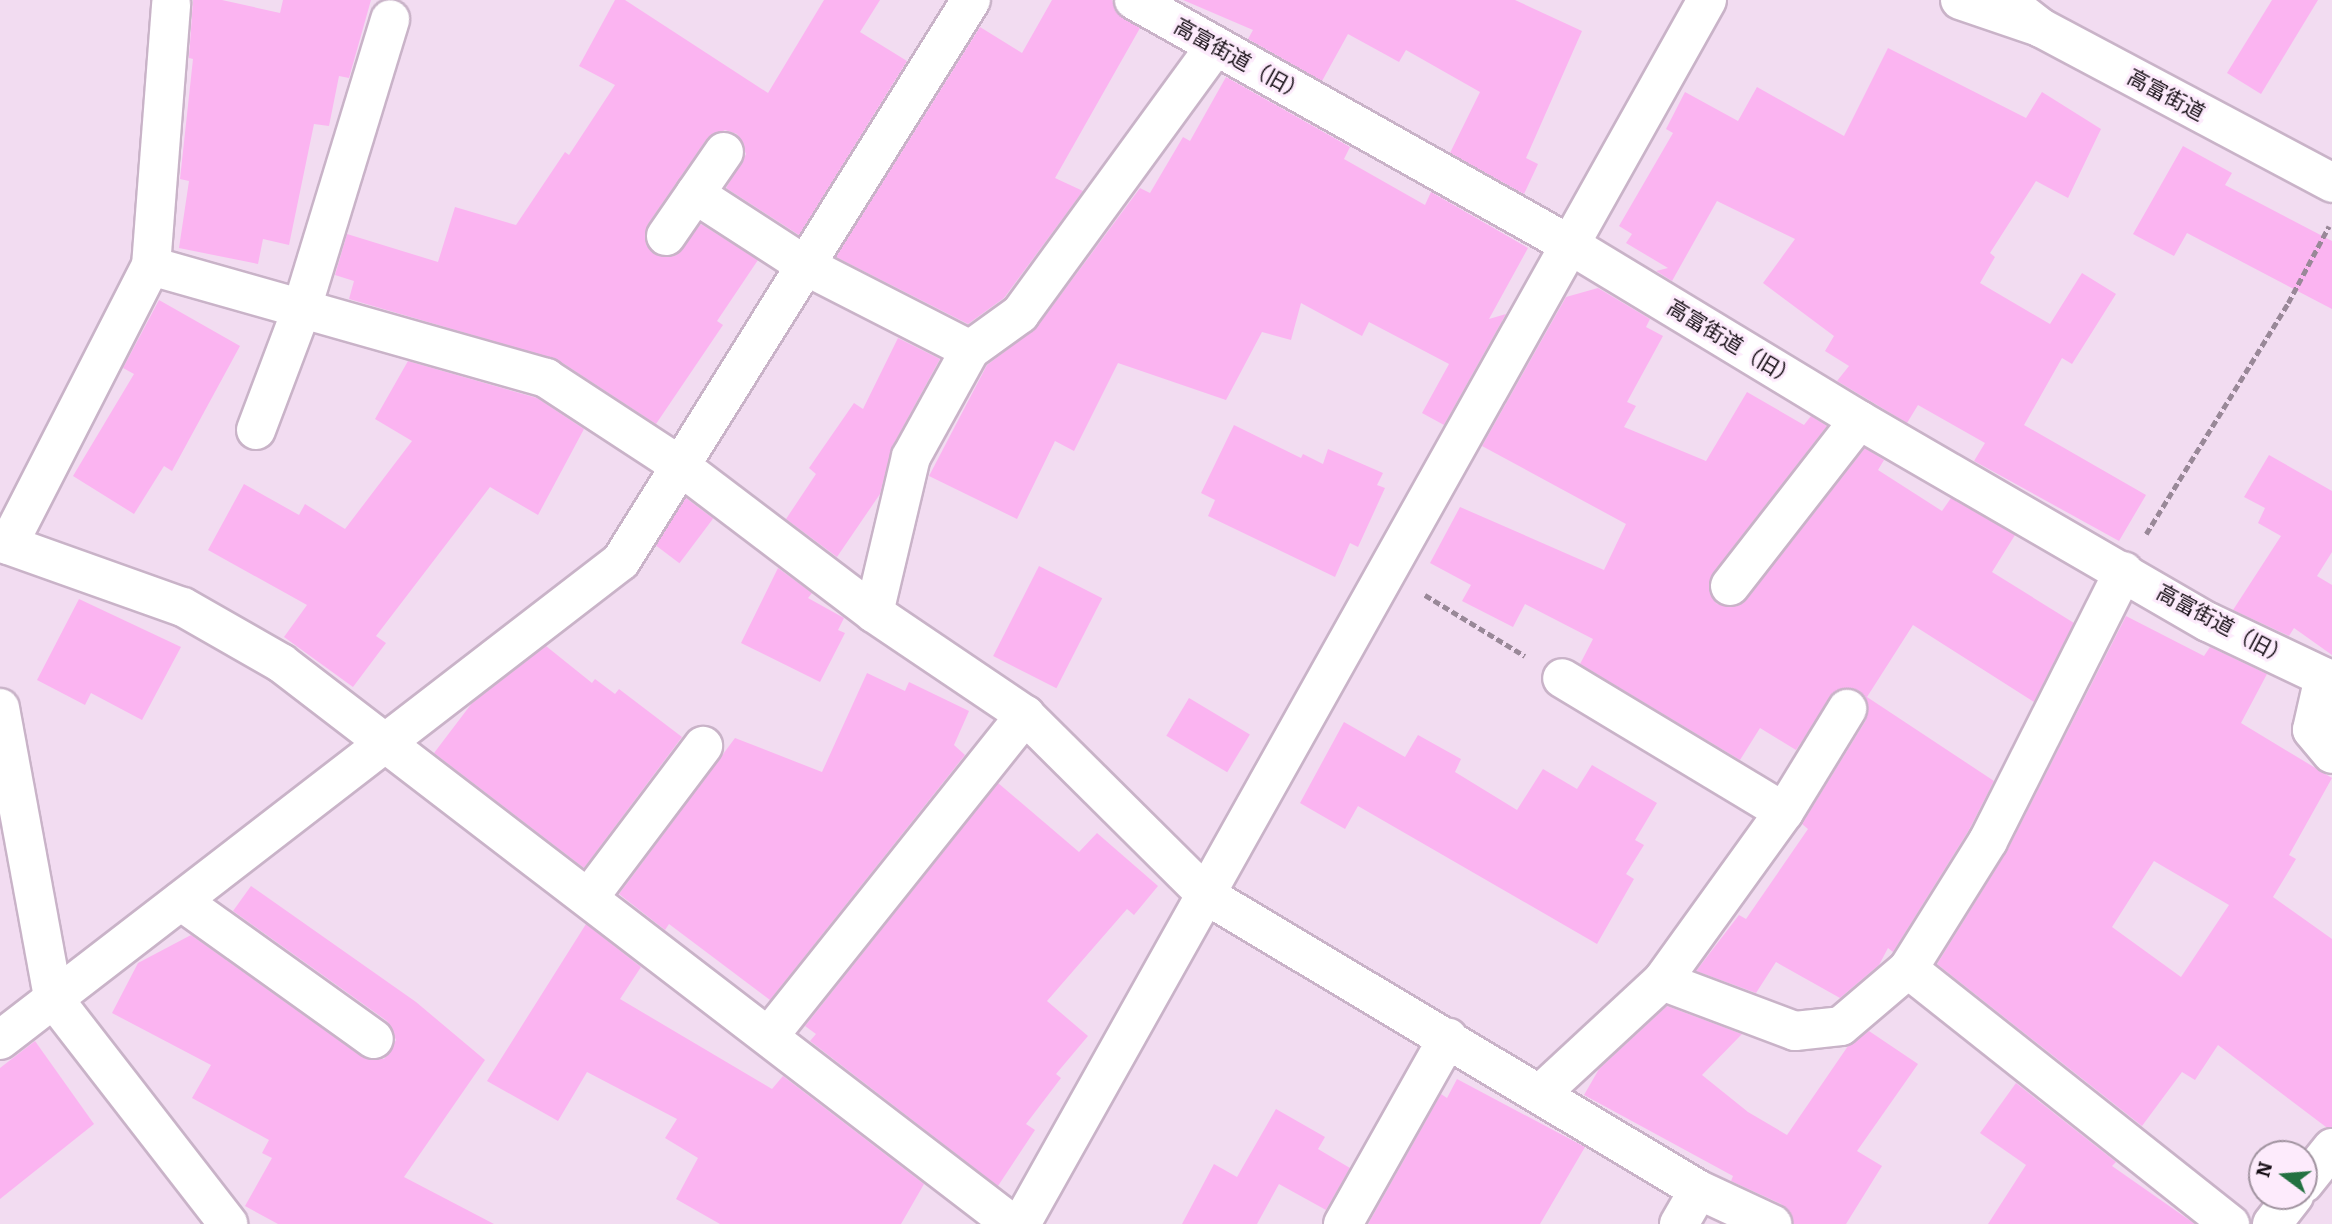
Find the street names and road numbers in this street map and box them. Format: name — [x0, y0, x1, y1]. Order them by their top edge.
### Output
street label: 高富街道（旧） — [1170, 13, 1310, 107]
street label: 高富街道 — [2123, 64, 2209, 126]
street label: 高富街道（旧） — [1663, 294, 1801, 392]
street label: 高富街道（旧） — [2152, 579, 2294, 671]

